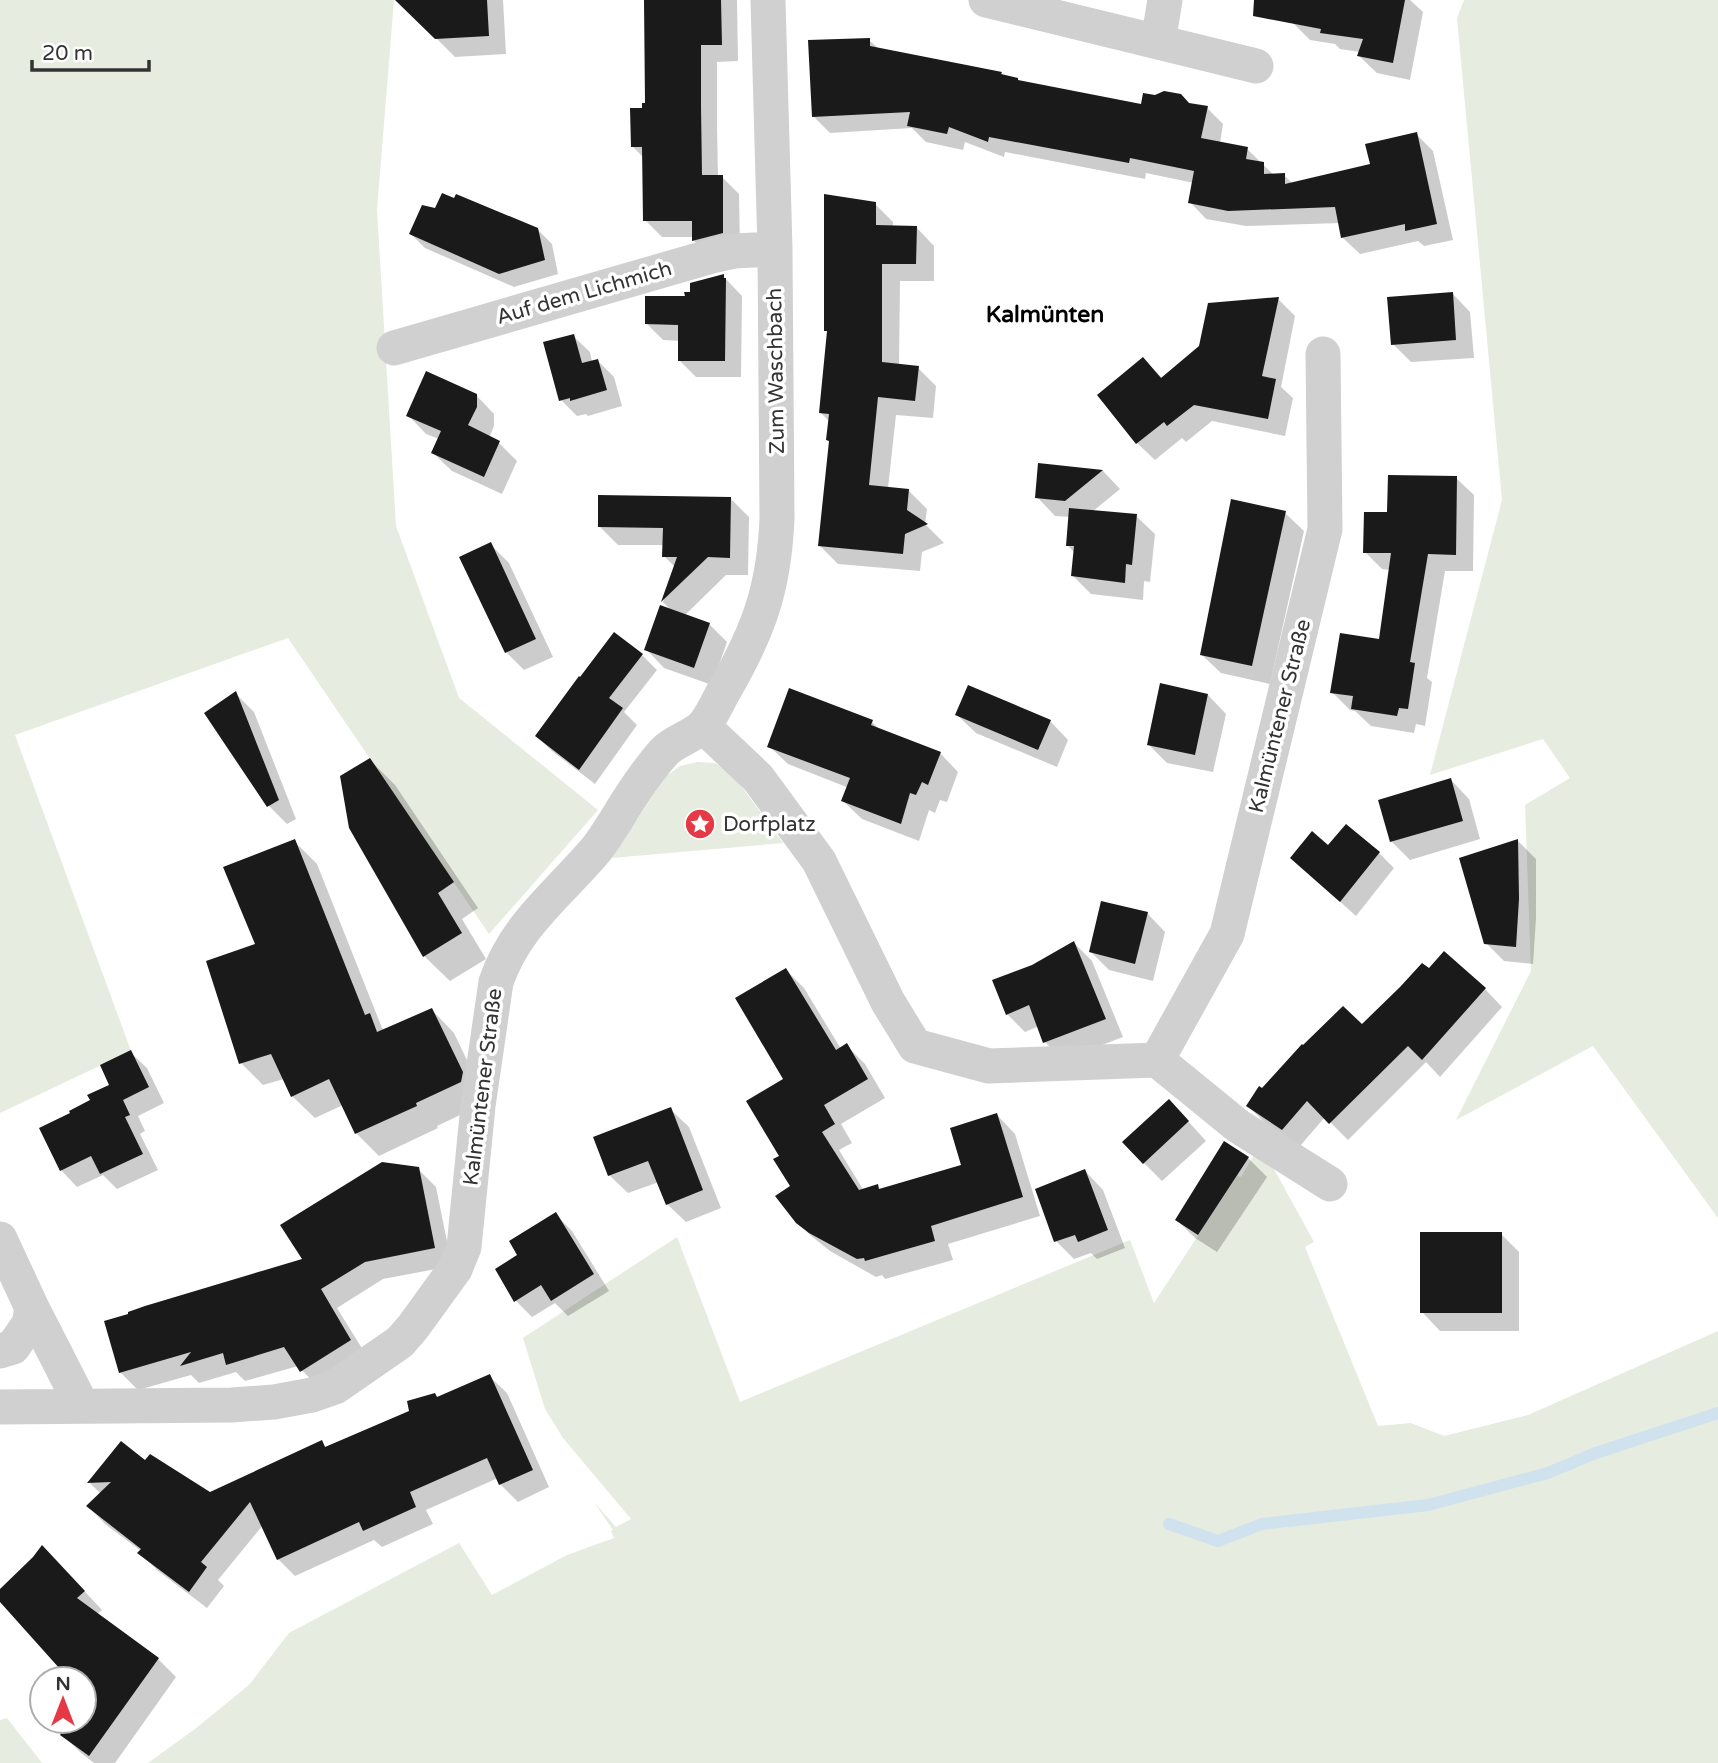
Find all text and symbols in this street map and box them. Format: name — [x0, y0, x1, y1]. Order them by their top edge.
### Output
scale bar — [32, 28, 149, 72]
text: 20 m — [42, 41, 93, 66]
street label: Auf dem Lichmich — [493, 256, 675, 330]
street label: Zum Waschbach — [762, 288, 790, 454]
district label: Kalmünten — [986, 301, 1104, 329]
street label: Kalmüntener Straße — [1244, 617, 1316, 815]
place icon: Dorfplatz — [683, 807, 717, 841]
place label: Dorfplatz — [723, 812, 816, 837]
street label: Kalmüntener Straße — [458, 987, 508, 1187]
north arrow — [28, 1665, 98, 1735]
text: N — [55, 1673, 71, 1695]

